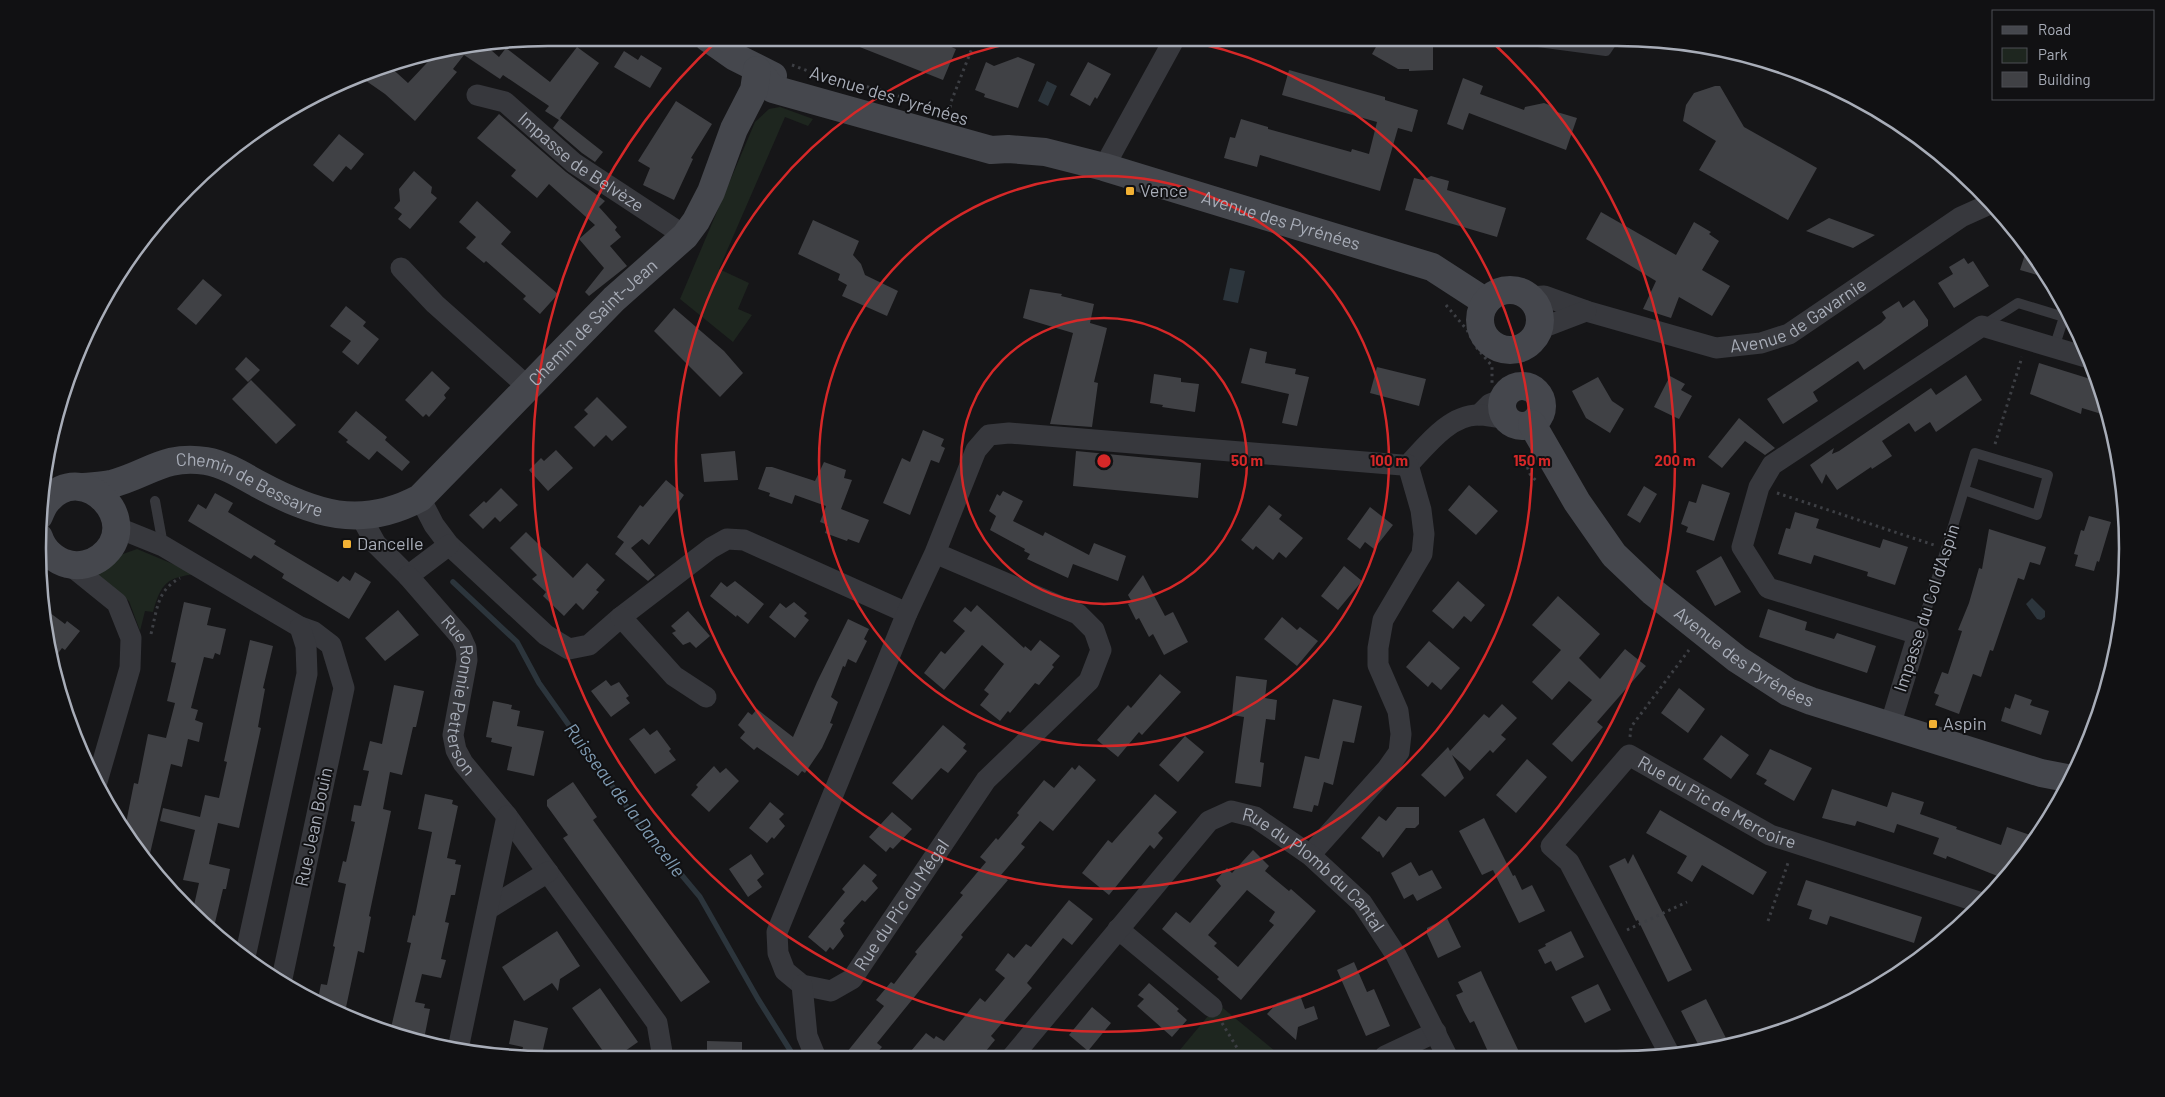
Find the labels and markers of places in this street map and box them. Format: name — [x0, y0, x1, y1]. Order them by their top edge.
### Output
place label: Vence — [1140, 179, 1188, 201]
marker: Vence — [1124, 185, 1136, 197]
centre of rings — [1095, 452, 1113, 470]
place label: Dancelle — [357, 532, 424, 554]
marker: Dancelle — [341, 538, 353, 550]
place label: Aspin — [1943, 712, 1987, 734]
marker: Aspin — [1927, 718, 1939, 730]

